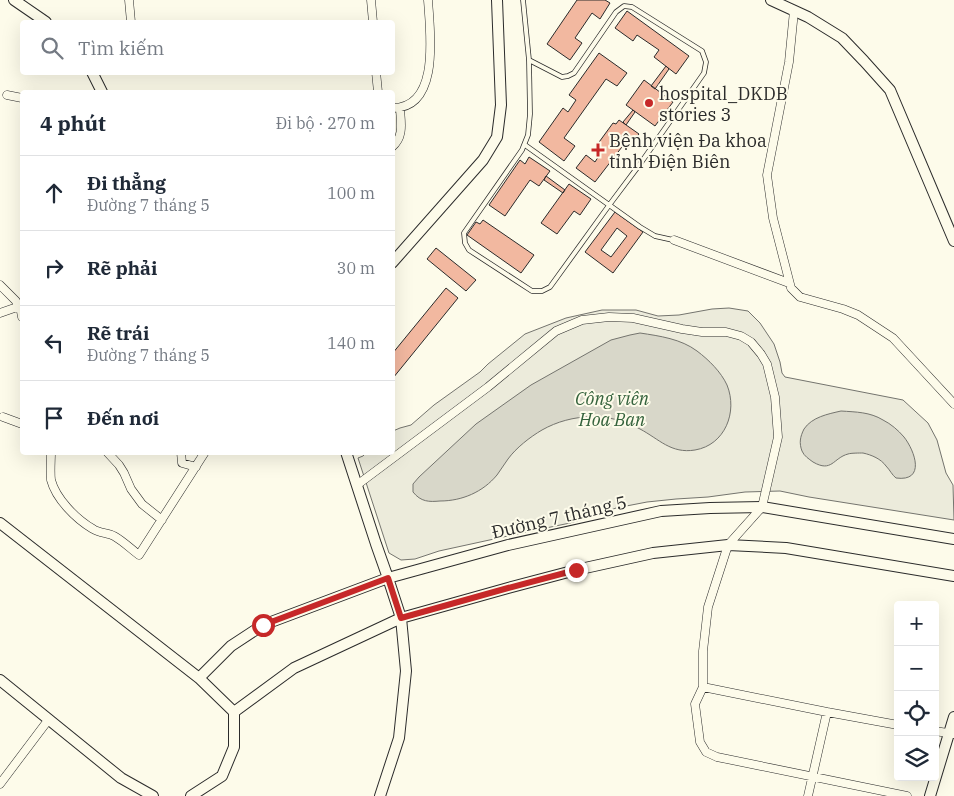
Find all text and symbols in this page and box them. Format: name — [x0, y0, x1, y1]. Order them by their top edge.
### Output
search box — [20, 20, 395, 75]
icon: search — [38, 34, 66, 62]
text: Tìm kiếm — [78, 36, 164, 60]
place label: hospital_DKDB stories 3 — [659, 82, 788, 126]
marker: hospital_DKDB stories 3 — [643, 97, 655, 109]
text: 4 phút — [40, 109, 106, 137]
text: Đi bộ · 270 m — [276, 113, 375, 133]
place label: Bệnh viện Đa khoa tỉnh Điện Biên — [609, 129, 767, 173]
marker: Bệnh viện Đa khoa tỉnh Điện Biên — [591, 143, 605, 157]
text: Đi thẳng — [87, 171, 166, 195]
icon: ahead — [40, 179, 68, 207]
text: 100 m — [327, 183, 375, 203]
text: Đường 7 tháng 5 — [87, 195, 210, 215]
icon: right — [40, 254, 68, 282]
text: Rẽ phải — [87, 256, 157, 280]
text: 30 m — [337, 258, 375, 278]
text: Rẽ trái — [87, 321, 149, 345]
icon: left — [40, 329, 68, 357]
text: 140 m — [327, 333, 375, 353]
text: Đường 7 tháng 5 — [87, 345, 210, 365]
park label: Công viên Hoa Ban — [575, 387, 650, 431]
icon: arrive — [40, 404, 68, 432]
text: Đến nơi — [87, 406, 159, 430]
street label: Đường 7 tháng 5 — [489, 490, 629, 544]
route end — [565, 559, 588, 582]
map controls — [894, 601, 939, 781]
button: + — [894, 601, 939, 646]
route start — [252, 614, 275, 637]
button: − — [894, 646, 939, 691]
button: locate — [894, 691, 939, 736]
button: layers — [894, 736, 939, 781]

